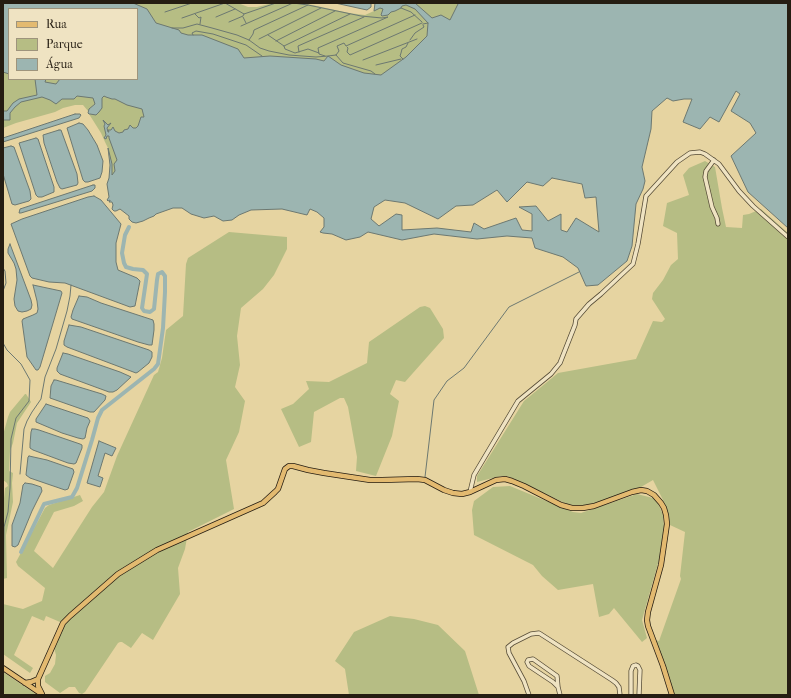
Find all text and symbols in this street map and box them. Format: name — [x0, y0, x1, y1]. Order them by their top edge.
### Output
legend — [8, 8, 138, 80]
text: Rua — [46, 17, 67, 31]
text: Parque — [46, 37, 83, 51]
text: Água — [46, 57, 73, 71]

